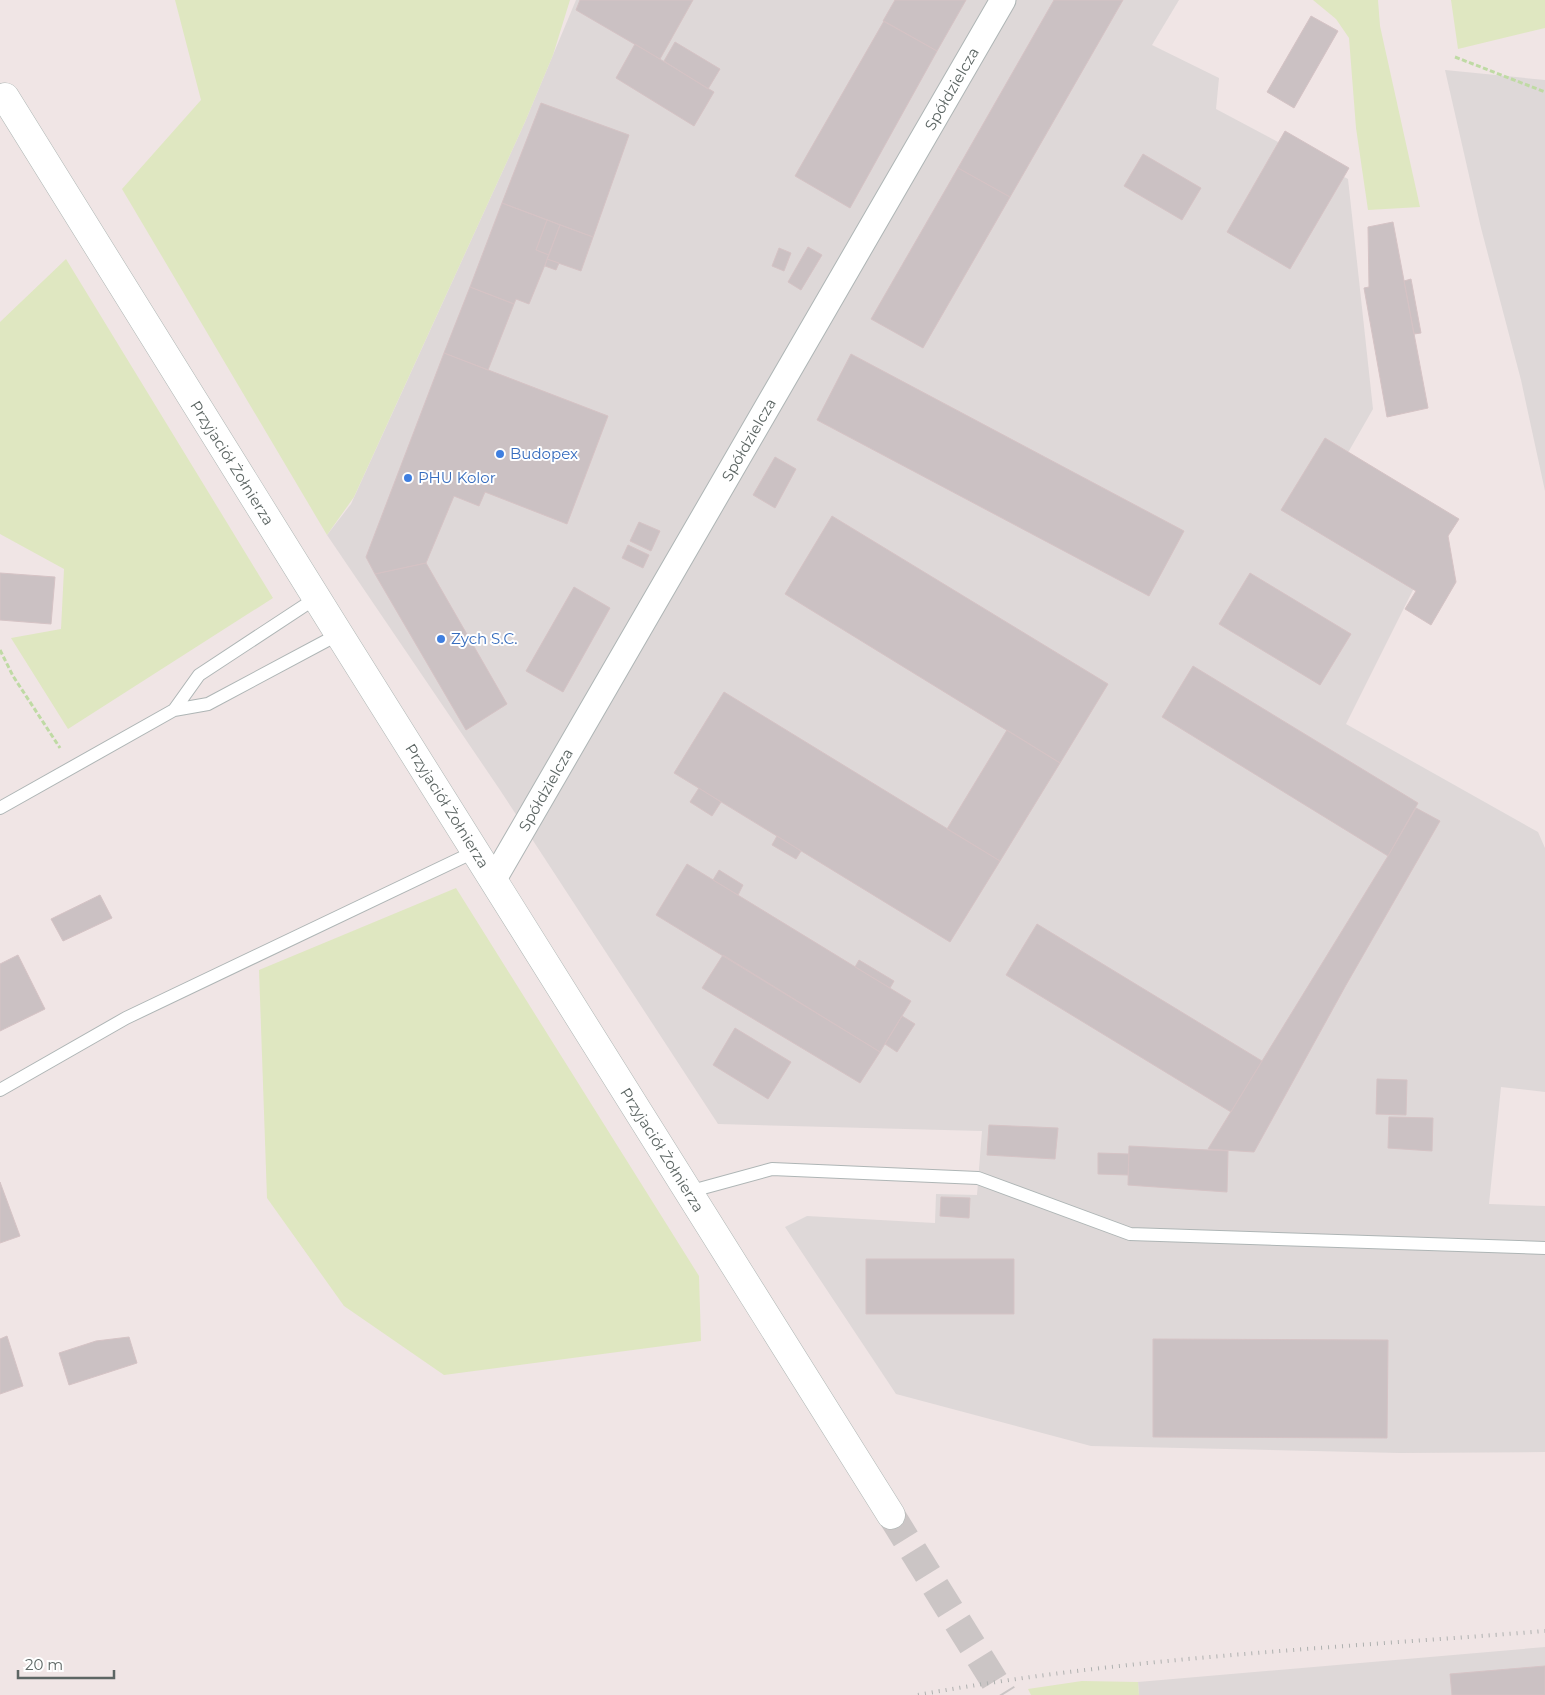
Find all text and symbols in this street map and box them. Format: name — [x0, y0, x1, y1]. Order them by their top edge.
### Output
street label: Spółdzielcza — [920, 44, 983, 134]
street label: Spółdzielcza — [717, 395, 780, 485]
street label: Przyjaciół Żołnierza — [186, 397, 278, 529]
place label: Budopex — [510, 444, 578, 463]
marker: Budopex — [494, 448, 506, 460]
place label: PHU Kolor — [418, 468, 496, 487]
marker: PHU Kolor — [402, 472, 414, 484]
place label: Zych S.C. — [451, 629, 518, 648]
marker: Zych S.C. — [435, 633, 447, 645]
street label: Przyjaciół Żołnierza — [401, 740, 493, 872]
street label: Spółdzielcza — [514, 745, 577, 835]
street label: Przyjaciół Żołnierza — [616, 1084, 708, 1216]
scale bar — [18, 1648, 114, 1680]
text: 20 m — [25, 1655, 63, 1674]

